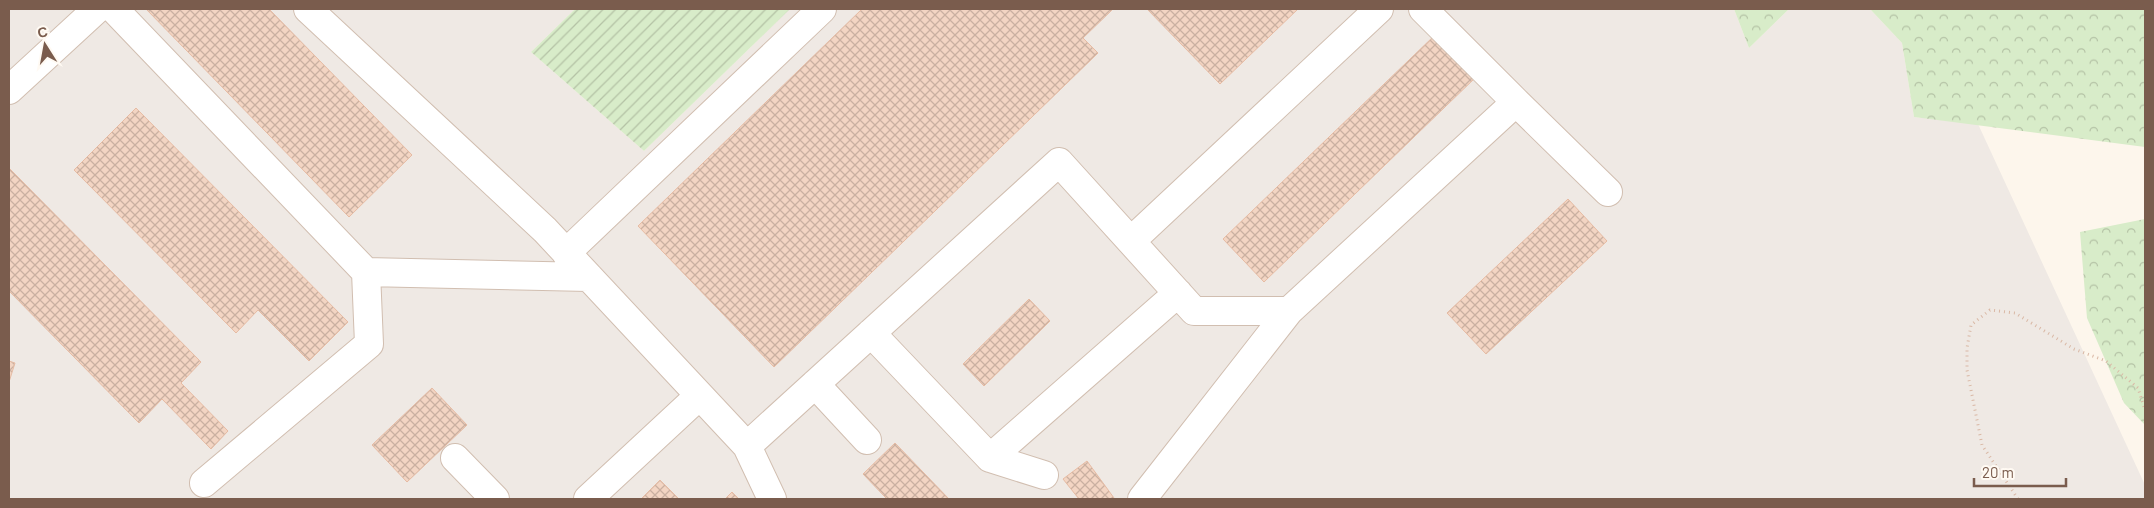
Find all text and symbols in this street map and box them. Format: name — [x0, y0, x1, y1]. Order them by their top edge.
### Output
north arrow — [20, 20, 70, 70]
text: С — [36, 22, 49, 41]
scale bar — [1974, 456, 2066, 488]
text: 20 m — [1982, 463, 2014, 481]

